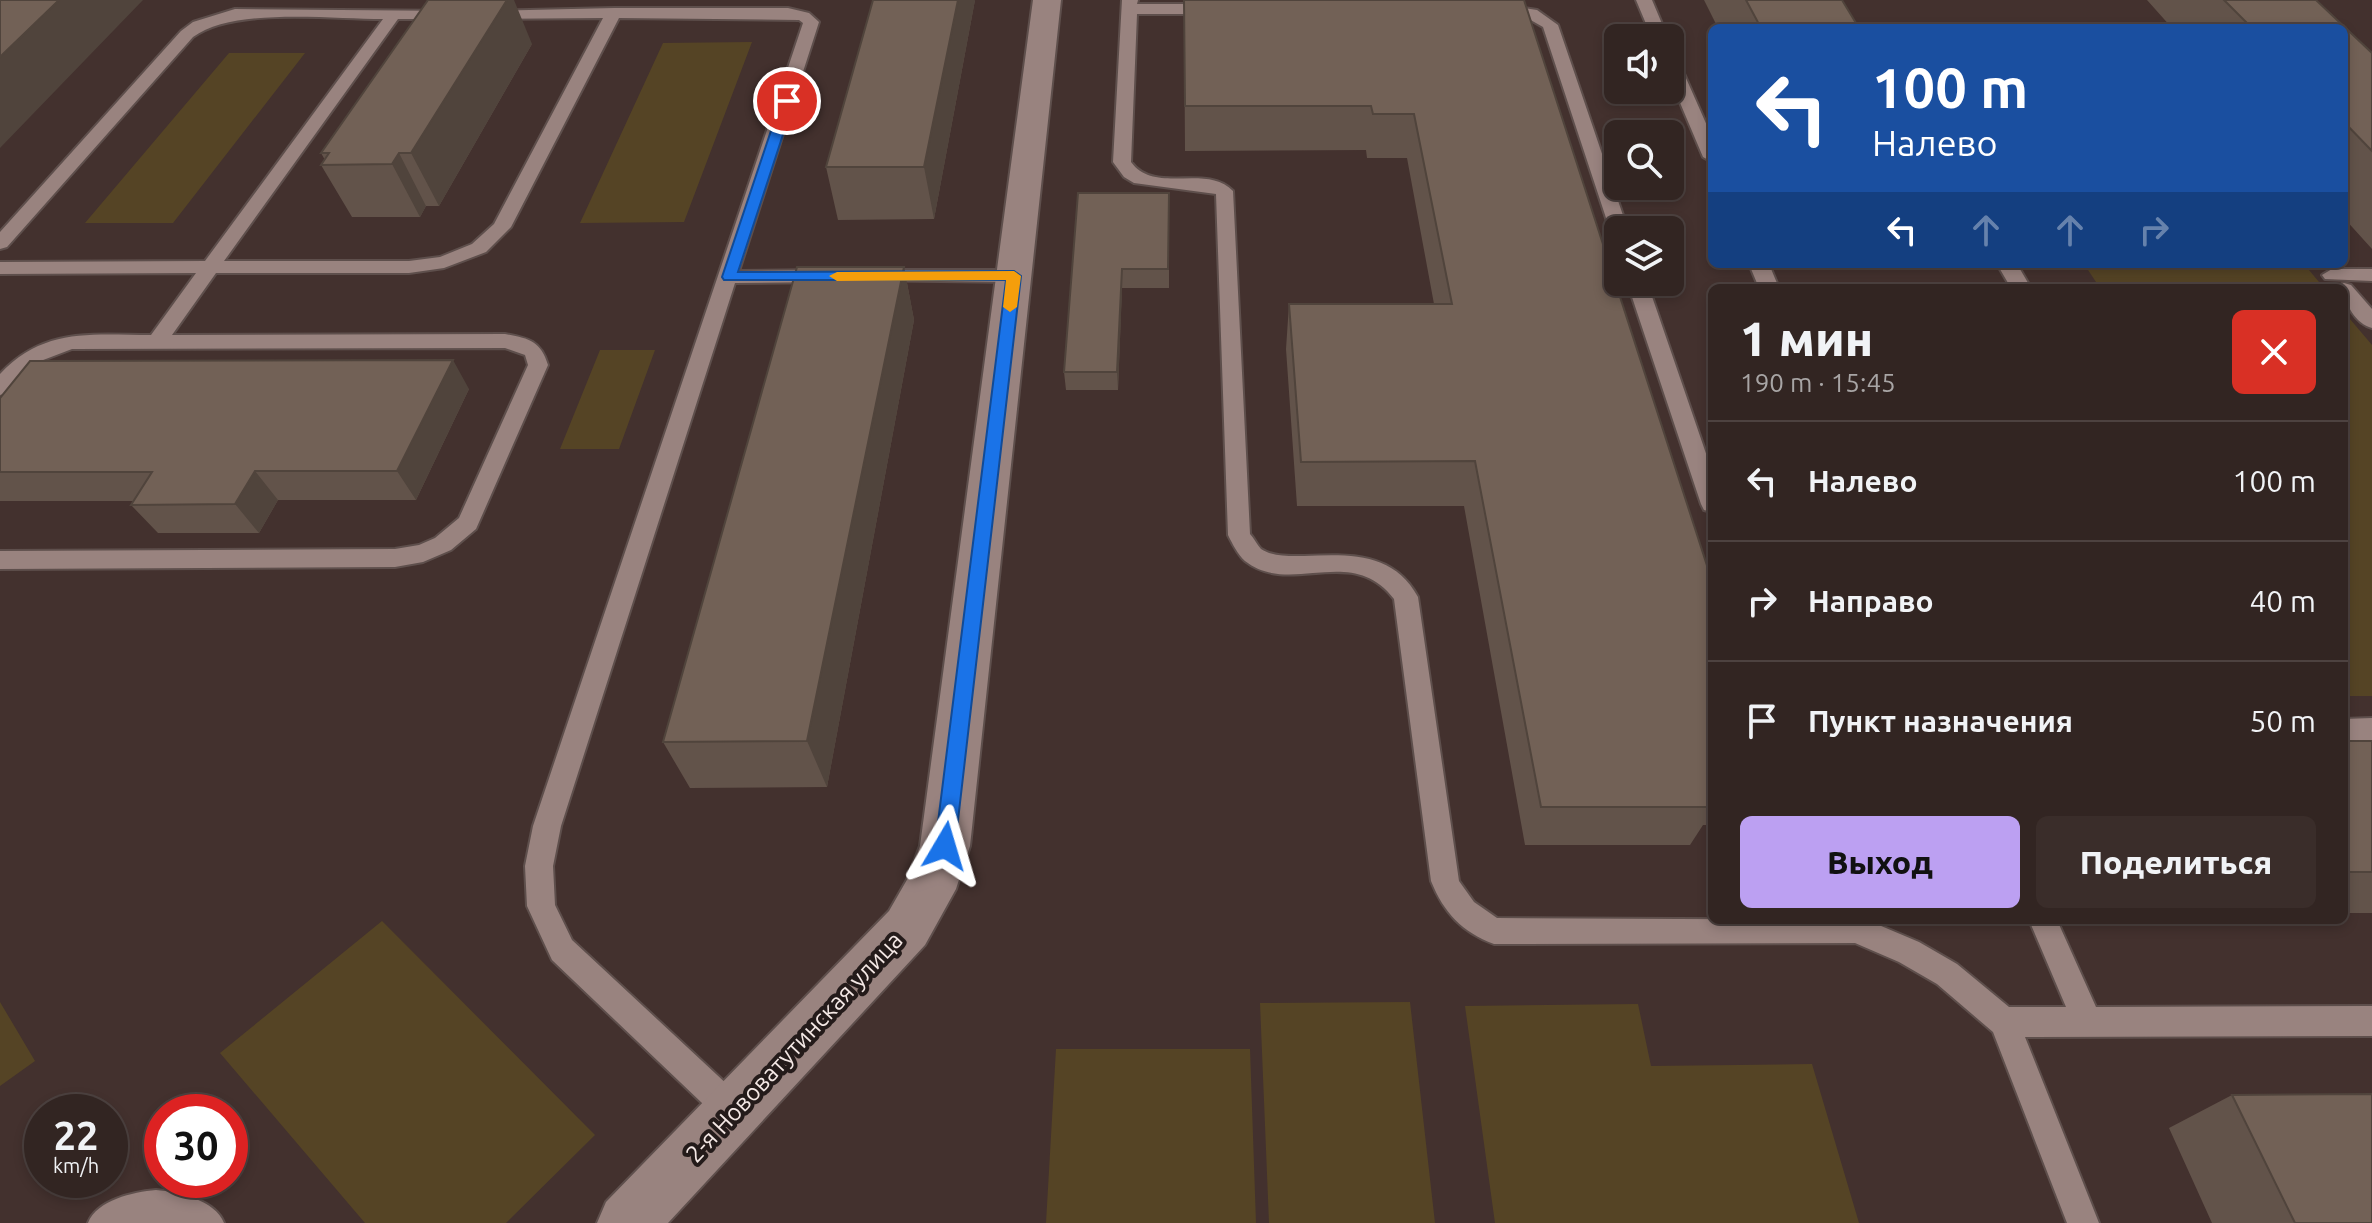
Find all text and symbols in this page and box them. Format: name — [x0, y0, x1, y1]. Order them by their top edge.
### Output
map controls — [1604, 24, 1684, 296]
button: sound — [1604, 24, 1684, 104]
icon: left — [1740, 56, 1844, 160]
text: 100 m — [1872, 56, 2028, 119]
pin — [753, 67, 821, 135]
icon: arrive — [765, 79, 809, 123]
button: search — [1604, 120, 1684, 200]
text: Налево — [1872, 122, 1997, 163]
icon: left — [1880, 208, 1924, 252]
icon: ahead — [1964, 208, 2008, 252]
icon: ahead — [2048, 208, 2092, 252]
icon: right — [2132, 208, 2176, 252]
button: layers — [1604, 216, 1684, 296]
button: close — [2232, 310, 2316, 394]
text: 1 мин — [1740, 311, 1873, 365]
text: 190 m · 15:45 — [1740, 368, 1896, 397]
icon: left — [1740, 459, 1784, 503]
text: Налево — [1808, 464, 1918, 498]
text: 100 m — [2232, 464, 2316, 498]
icon: right — [1740, 579, 1784, 623]
text: Направо — [1808, 584, 1934, 618]
text: 40 m — [2249, 584, 2316, 618]
icon: arrive — [1740, 699, 1784, 743]
text: Пункт назначения — [1808, 704, 2073, 738]
text: 50 m — [2249, 704, 2316, 738]
position arrow — [903, 804, 987, 888]
button: Выход — [1740, 816, 2020, 908]
button: Поделиться — [2036, 816, 2316, 908]
street label: 2-я Нововатутинская улица — [680, 926, 908, 1168]
speed limit sign: 30 — [144, 1094, 248, 1198]
text: 22 — [53, 1113, 99, 1158]
text: km/h — [53, 1154, 99, 1177]

